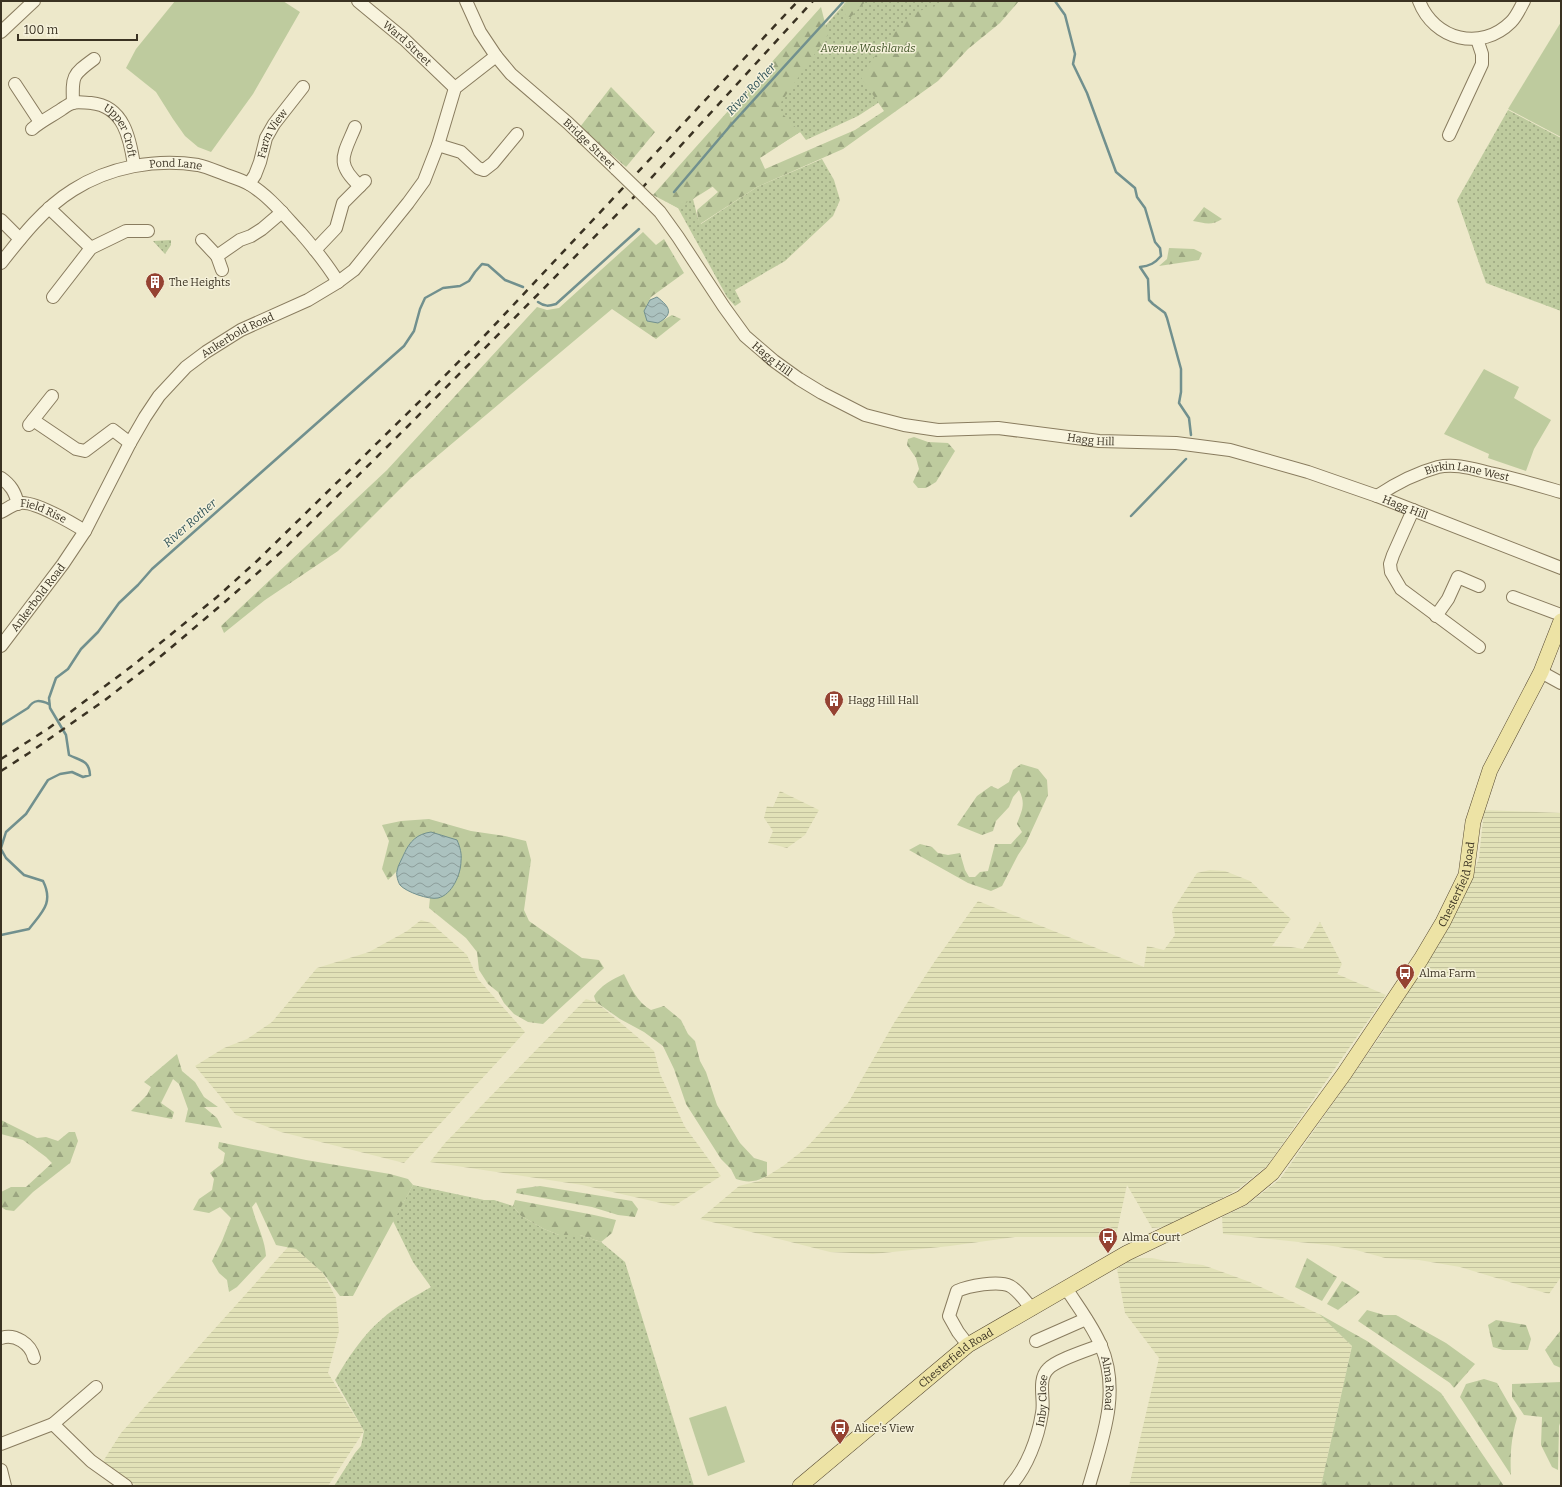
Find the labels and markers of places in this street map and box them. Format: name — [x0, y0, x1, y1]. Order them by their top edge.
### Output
building icon: The Heights — [144, 271, 166, 299]
place label: The Heights — [169, 276, 230, 289]
building icon: Hagg Hill Hall — [823, 689, 845, 717]
place label: Hagg Hill Hall — [848, 694, 919, 707]
bus stop icon: Alma Farm — [1394, 962, 1416, 990]
place label: Alma Farm — [1419, 967, 1476, 980]
bus stop icon: Alma Court — [1097, 1226, 1119, 1254]
place label: Alma Court — [1122, 1231, 1180, 1244]
bus stop icon: Alice's View — [829, 1417, 851, 1445]
place label: Alice's View — [854, 1422, 914, 1435]

